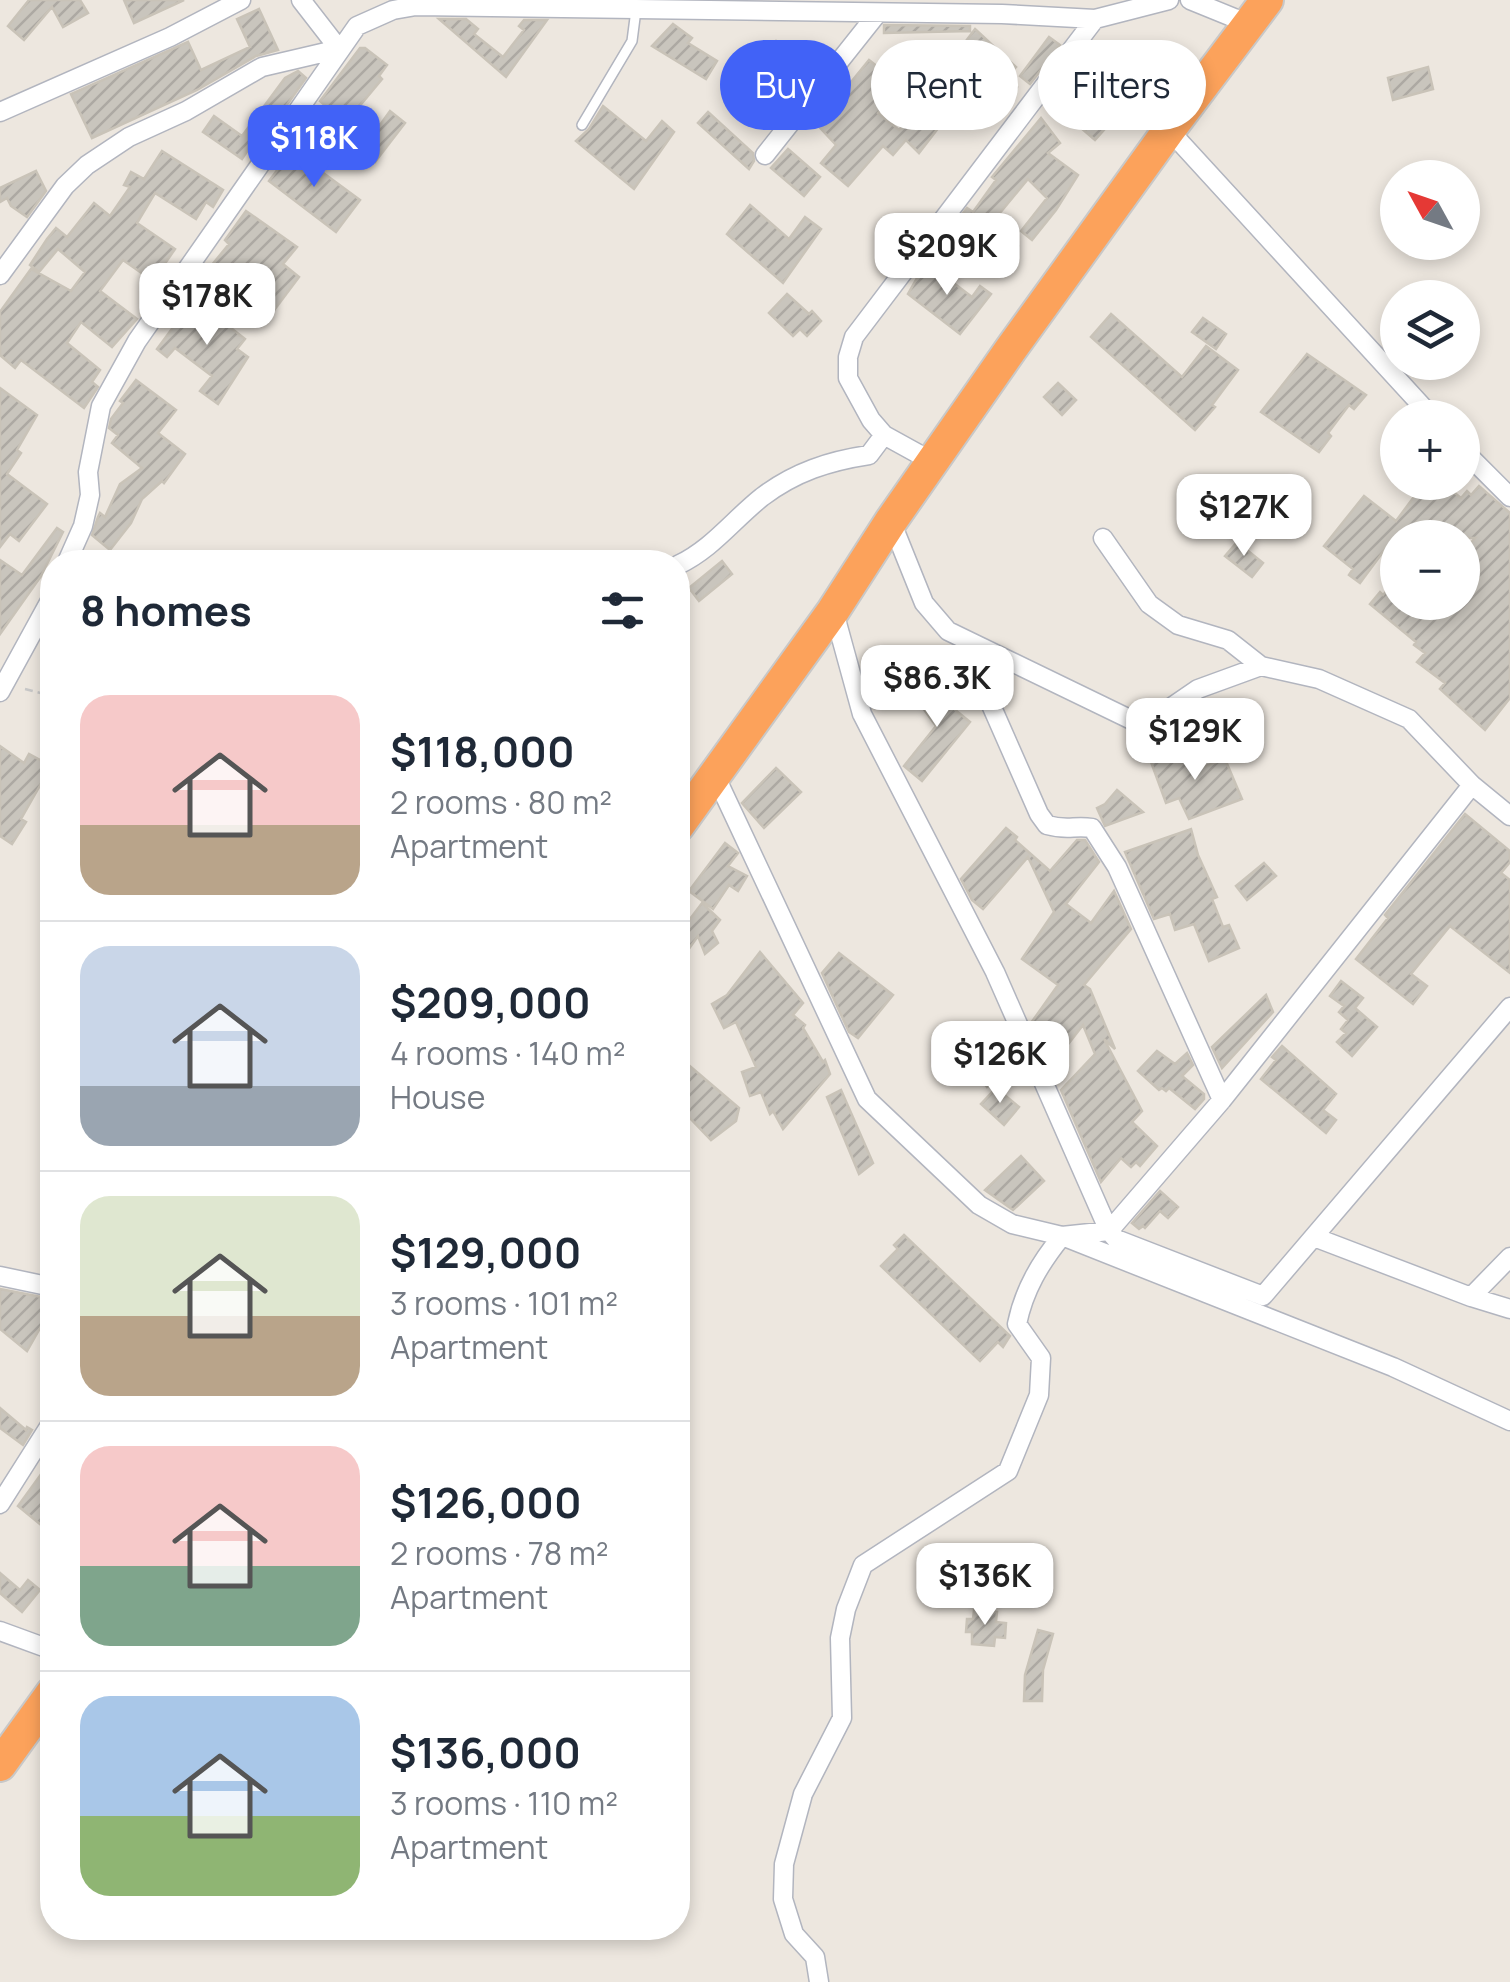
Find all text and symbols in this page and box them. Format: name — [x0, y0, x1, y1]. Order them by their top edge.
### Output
chip: Buy — [720, 40, 851, 130]
chip: Rent — [871, 40, 1018, 130]
chip: Filters — [1038, 40, 1206, 130]
pin: $118K — [244, 105, 384, 190]
text: $118K — [270, 115, 358, 159]
north arrow — [1380, 160, 1480, 260]
map controls — [1380, 160, 1480, 620]
pin: $209K — [877, 213, 1017, 298]
text: $209K — [897, 223, 997, 267]
pin: $178K — [137, 263, 277, 348]
text: $178K — [161, 273, 253, 317]
button: layers — [1380, 280, 1480, 380]
button: + — [1380, 400, 1480, 500]
pin: $127K — [1174, 474, 1314, 559]
text: $127K — [1199, 484, 1289, 528]
button: − — [1380, 520, 1480, 620]
text: 8 homes — [80, 581, 252, 639]
icon: filters — [595, 583, 650, 638]
pin: $86.3K — [856, 645, 1018, 730]
text: $86.3K — [883, 655, 991, 699]
pin: $129K — [1125, 698, 1265, 783]
text: $129K — [1148, 708, 1242, 752]
text: $118,000 — [390, 722, 575, 780]
icon: home — [160, 735, 280, 855]
text: 2 rooms · 80 m² — [390, 780, 612, 824]
text: Apartment — [390, 824, 548, 868]
text: $209,000 — [390, 973, 591, 1031]
icon: home — [160, 986, 280, 1106]
pin: $126K — [930, 1021, 1070, 1106]
text: 4 rooms · 140 m² — [390, 1031, 626, 1075]
text: $126K — [953, 1031, 1047, 1075]
text: House — [390, 1075, 485, 1119]
text: $129,000 — [390, 1223, 581, 1281]
icon: home — [160, 1236, 280, 1356]
text: 3 rooms · 101 m² — [390, 1281, 618, 1325]
text: Apartment — [390, 1325, 548, 1369]
text: $126,000 — [390, 1473, 582, 1531]
icon: home — [160, 1486, 280, 1606]
text: 2 rooms · 78 m² — [390, 1531, 609, 1575]
pin: $136K — [915, 1543, 1055, 1628]
text: $136K — [938, 1553, 1032, 1597]
text: Apartment — [390, 1575, 548, 1619]
text: $136,000 — [390, 1723, 581, 1781]
icon: home — [160, 1736, 280, 1856]
text: 3 rooms · 110 m² — [390, 1781, 618, 1825]
text: Apartment — [390, 1825, 548, 1869]

